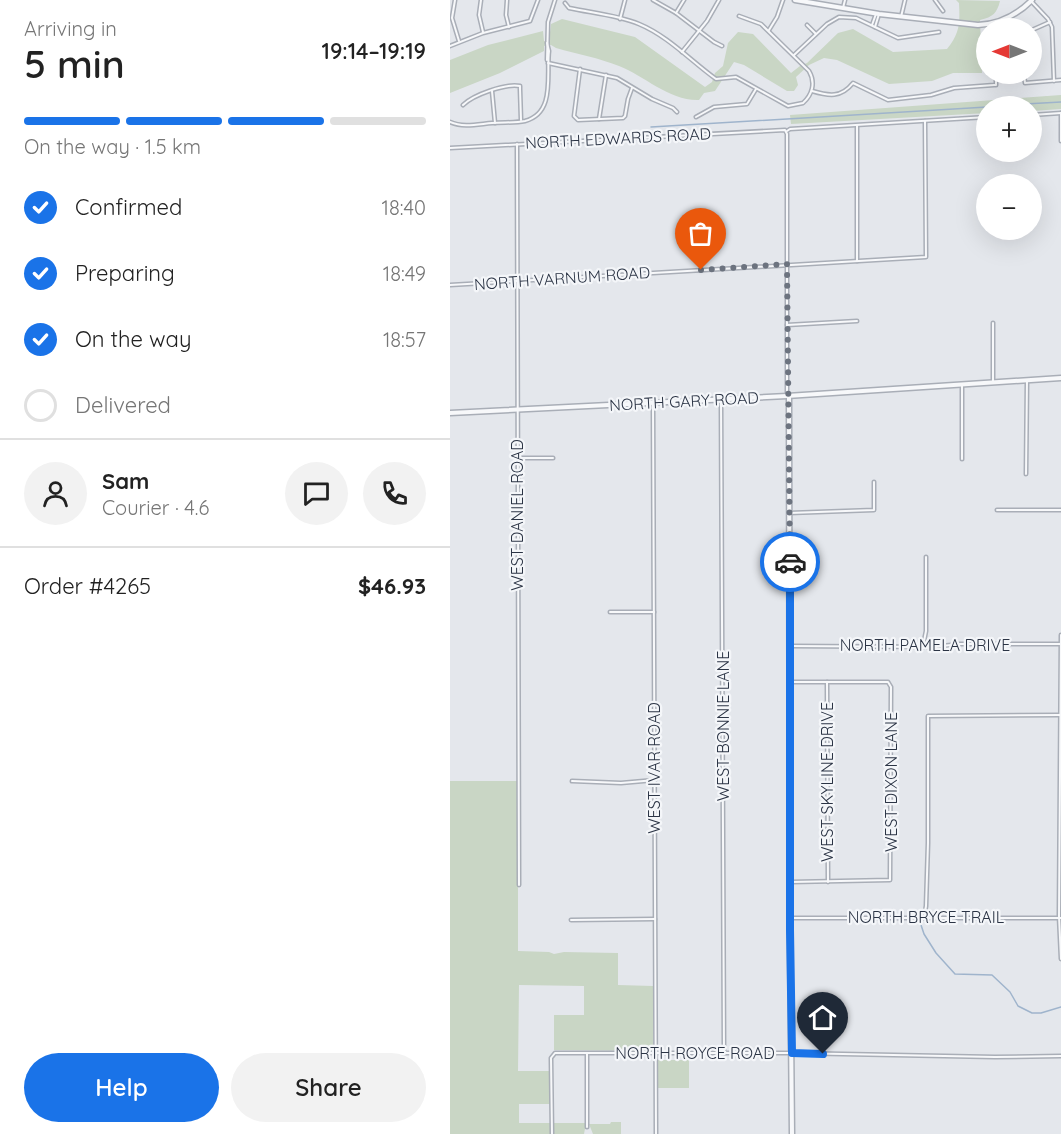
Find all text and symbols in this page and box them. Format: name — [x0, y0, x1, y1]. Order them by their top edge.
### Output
text: Arriving in — [24, 16, 117, 41]
north arrow — [976, 18, 1042, 84]
map controls — [976, 18, 1042, 240]
text: 19:14–19:19 — [322, 37, 426, 65]
text: 5 min — [24, 39, 125, 88]
button: + — [976, 96, 1042, 162]
street label: NORTH EDWARDS ROAD — [525, 123, 711, 153]
text: On the way · 1.5 km — [24, 134, 201, 159]
button: − — [976, 174, 1042, 240]
icon: check — [24, 191, 57, 224]
text: Confirmed — [75, 193, 182, 221]
text: 18:40 — [382, 195, 426, 220]
pin — [675, 208, 726, 270]
icon: bag — [684, 217, 717, 250]
icon: check — [24, 257, 57, 290]
text: Preparing — [75, 259, 175, 287]
text: 18:49 — [383, 261, 426, 286]
street label: NORTH VARNUM ROAD — [473, 262, 651, 294]
icon: check — [24, 323, 57, 356]
text: On the way — [75, 325, 191, 353]
text: 18:57 — [383, 327, 426, 352]
street label: NORTH GARY ROAD — [609, 387, 759, 415]
text: Delivered — [75, 391, 171, 419]
street label: WEST DANIEL ROAD — [507, 439, 527, 591]
button: person — [24, 462, 87, 525]
button: chat — [285, 462, 348, 525]
button: phone — [363, 462, 426, 525]
text: Sam — [102, 467, 149, 495]
text: Courier · 4.6 — [102, 495, 209, 520]
courier — [760, 532, 820, 592]
icon: car — [774, 546, 807, 579]
text: Order #4265 — [24, 572, 151, 600]
text: $46.93 — [358, 572, 426, 600]
street label: NORTH PAMELA DRIVE — [840, 635, 1010, 655]
street label: WEST BONNIE LANE — [713, 651, 733, 801]
street label: WEST IVAR ROAD — [644, 702, 664, 834]
street label: WEST SKYLINE DRIVE — [817, 702, 837, 862]
street label: WEST DIXON LANE — [881, 712, 901, 852]
street label: NORTH BRYCE TRAIL — [848, 907, 1005, 927]
pin — [797, 992, 848, 1054]
icon: home — [806, 1001, 839, 1034]
street label: NORTH ROYCE ROAD — [615, 1043, 775, 1063]
button: Help — [24, 1053, 219, 1122]
button: Share — [231, 1053, 426, 1122]

